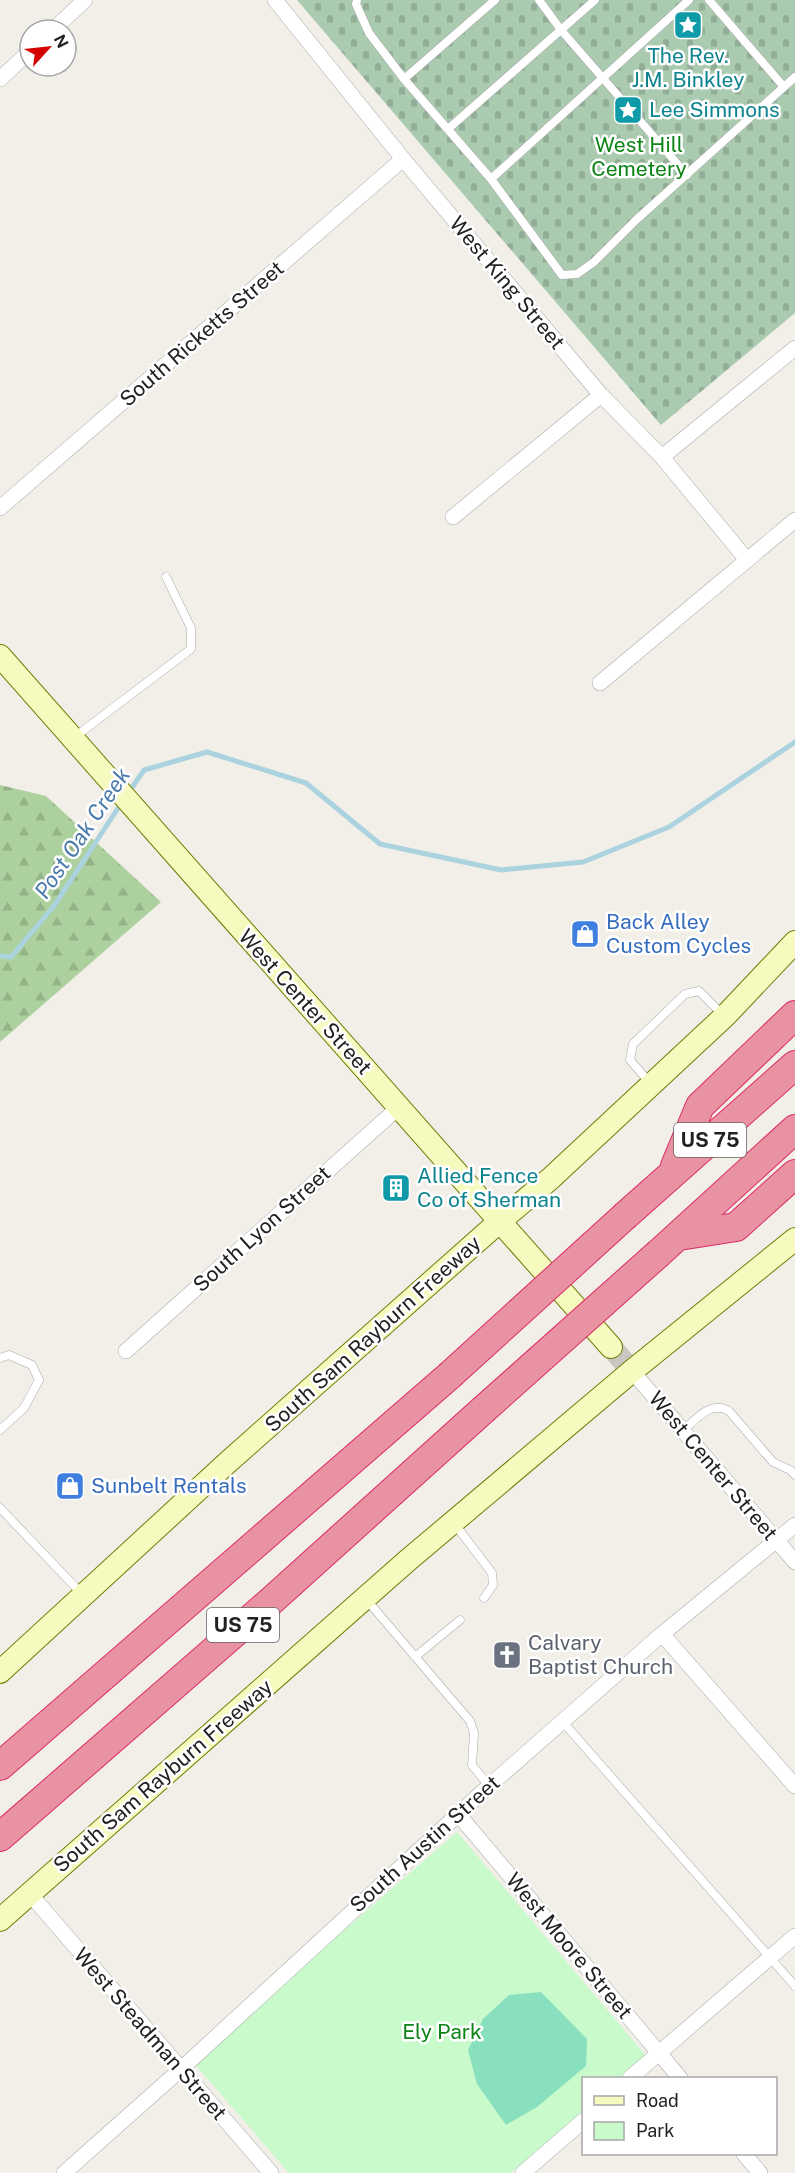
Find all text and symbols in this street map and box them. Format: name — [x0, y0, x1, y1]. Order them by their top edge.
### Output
place icon: The Rev. J.M. Binkley — [672, 9, 704, 41]
north arrow — [18, 18, 78, 78]
text: N — [50, 32, 72, 51]
place label: The Rev. J.M. Binkley — [631, 43, 745, 92]
place icon: Lee Simmons — [612, 94, 644, 126]
place label: Lee Simmons — [649, 97, 780, 122]
park label: West Hill Cemetery — [591, 132, 687, 181]
street label: West King Street — [445, 211, 570, 354]
street label: South Ricketts Street — [115, 256, 289, 412]
water label: Post Oak Creek — [29, 763, 135, 903]
place label: Back Alley Custom Cycles — [606, 909, 751, 958]
shop icon: Back Alley Custom Cycles — [569, 918, 601, 950]
street label: West Center Street — [234, 924, 377, 1080]
road number: US 75 — [674, 1123, 746, 1157]
street label: South Lyon Street — [188, 1160, 336, 1297]
place label: Allied Fence Co of Sherman — [417, 1163, 561, 1212]
building icon: Allied Fence Co of Sherman — [380, 1172, 412, 1204]
street label: South Sam Rayburn Freeway — [260, 1230, 486, 1437]
street label: West Center Street — [644, 1386, 783, 1545]
shop icon: Sunbelt Rentals — [54, 1470, 86, 1502]
place label: Sunbelt Rentals — [91, 1473, 247, 1498]
road number: US 75 — [207, 1608, 279, 1642]
place label: Calvary Baptist Church — [528, 1630, 673, 1679]
church icon: Calvary Baptist Church — [491, 1639, 523, 1671]
street label: South Sam Rayburn Freeway — [48, 1674, 277, 1878]
street label: South Austin Street — [345, 1770, 505, 1917]
street label: West Moore Street — [501, 1868, 638, 2024]
street label: West Steadman Street — [69, 1942, 232, 2125]
park label: Ely Park — [402, 2019, 482, 2044]
legend — [582, 2077, 777, 2155]
text: Road — [636, 2090, 679, 2111]
text: Park — [636, 2120, 674, 2141]

